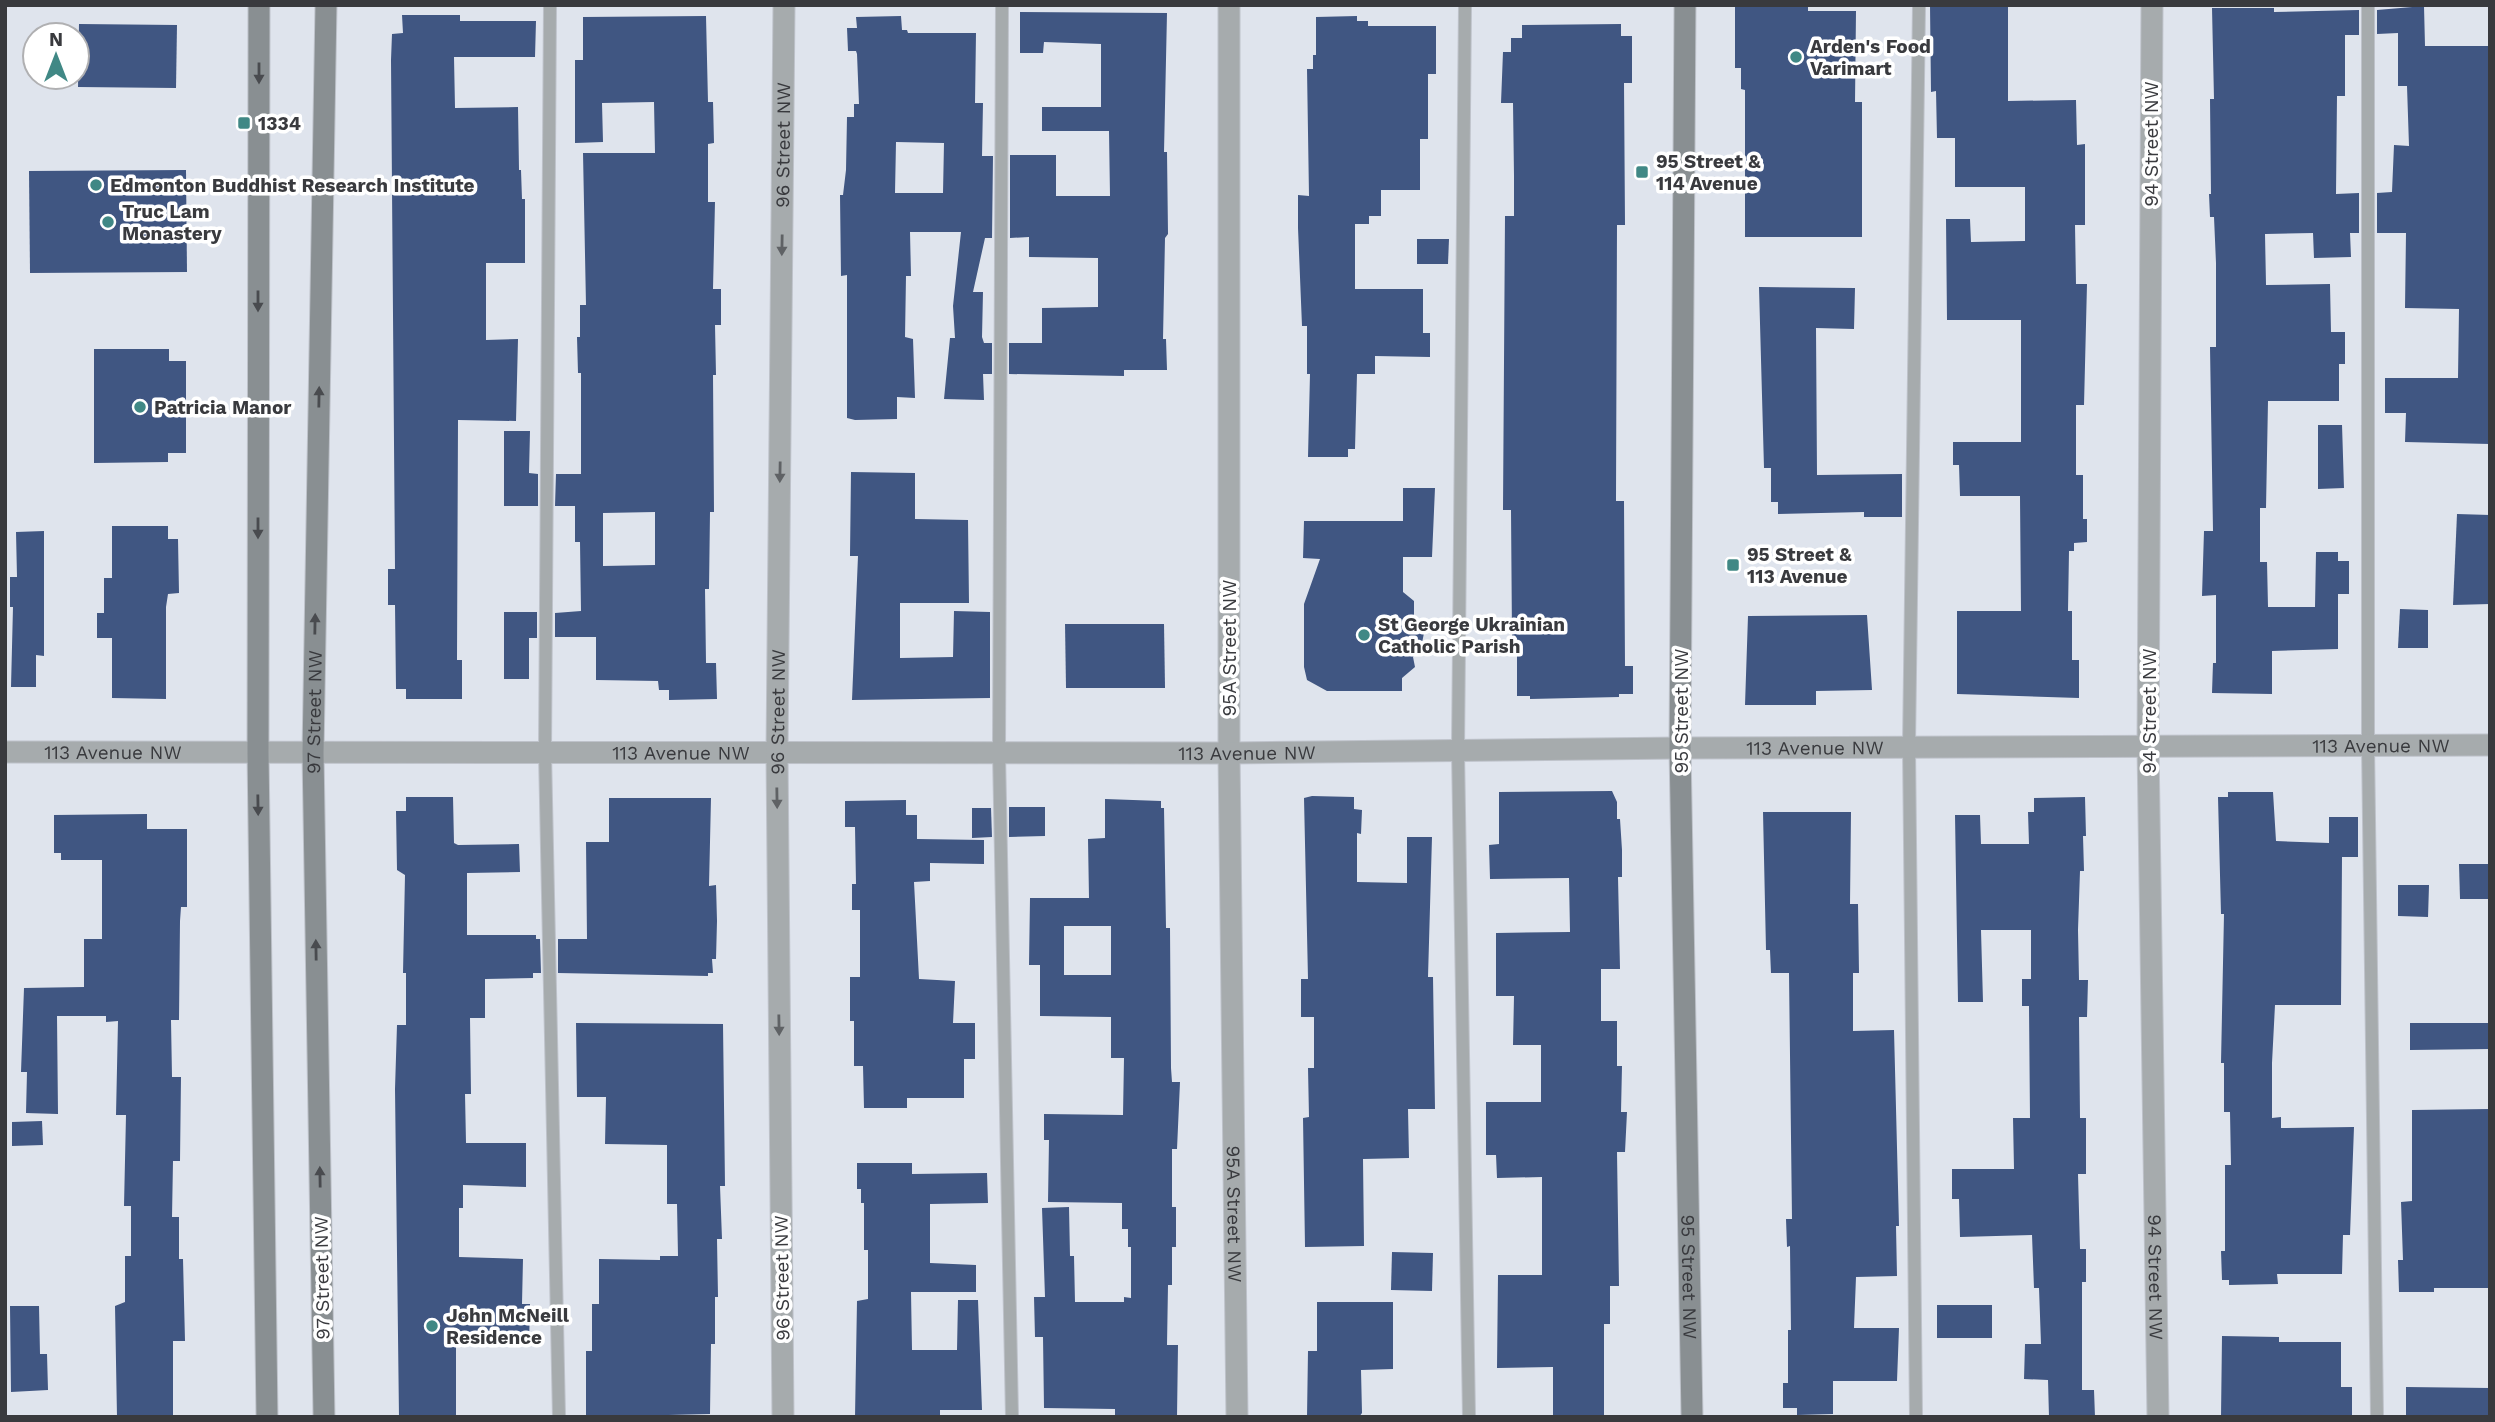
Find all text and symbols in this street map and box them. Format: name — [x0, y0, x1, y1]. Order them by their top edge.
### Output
north arrow — [21, 21, 91, 91]
text: N — [49, 28, 63, 51]
place label: Arden's Food Varimart — [1810, 35, 1931, 80]
marker: Arden's Food Varimart — [1788, 49, 1804, 65]
one-way arrow — [253, 63, 265, 85]
street label: 94 Street NW — [2140, 81, 2163, 207]
street label: 96 Street NW — [771, 82, 795, 208]
place label: 1334 — [258, 112, 301, 135]
marker: 1334 — [236, 115, 252, 131]
place label: 95 Street & 114 Avenue — [1656, 150, 1761, 195]
marker: 95 Street & 114 Avenue — [1634, 164, 1650, 180]
place label: Edmonton Buddhist Research Institute — [110, 174, 475, 197]
marker: Edmonton Buddhist Research Institute — [88, 177, 104, 193]
place label: Truc Lam Monastery — [122, 200, 222, 245]
marker: Truc Lam Monastery — [100, 214, 116, 230]
one-way arrow — [776, 234, 788, 256]
one-way arrow — [252, 290, 264, 312]
one-way arrow — [314, 385, 325, 407]
place label: Patricia Manor — [154, 396, 292, 419]
marker: Patricia Manor — [132, 399, 148, 415]
one-way arrow — [774, 462, 785, 484]
one-way arrow — [252, 518, 264, 540]
place label: 95 Street & 113 Avenue — [1747, 543, 1852, 588]
marker: 95 Street & 113 Avenue — [1725, 557, 1741, 573]
street label: 95A Street NW — [1218, 580, 1241, 716]
one-way arrow — [310, 613, 321, 635]
place label: St George Ukrainian Catholic Parish — [1378, 613, 1565, 658]
marker: St George Ukrainian Catholic Parish — [1356, 627, 1372, 643]
street label: 95 Street NW — [1670, 648, 1693, 774]
street label: 94 Street NW — [2138, 648, 2161, 774]
street label: 96 Street NW — [765, 649, 789, 775]
street label: 97 Street NW — [301, 650, 326, 774]
street label: 113 Avenue NW — [2312, 734, 2450, 757]
street label: 113 Avenue NW — [1746, 736, 1884, 759]
street label: 113 Avenue NW — [44, 741, 182, 764]
street label: 113 Avenue NW — [612, 741, 750, 764]
street label: 113 Avenue NW — [1178, 741, 1316, 765]
one-way arrow — [771, 787, 783, 809]
one-way arrow — [253, 794, 264, 816]
one-way arrow — [311, 938, 322, 960]
one-way arrow — [773, 1015, 785, 1037]
street label: 95A Street NW — [1222, 1145, 1247, 1283]
one-way arrow — [314, 1166, 326, 1188]
street label: 95 Street NW — [1677, 1214, 1702, 1340]
street label: 94 Street NW — [2143, 1214, 2168, 1340]
street label: 96 Street NW — [769, 1215, 795, 1341]
street label: 97 Street NW — [309, 1216, 335, 1340]
place label: John McNeill Residence — [446, 1304, 570, 1349]
marker: John McNeill Residence — [424, 1318, 440, 1334]

